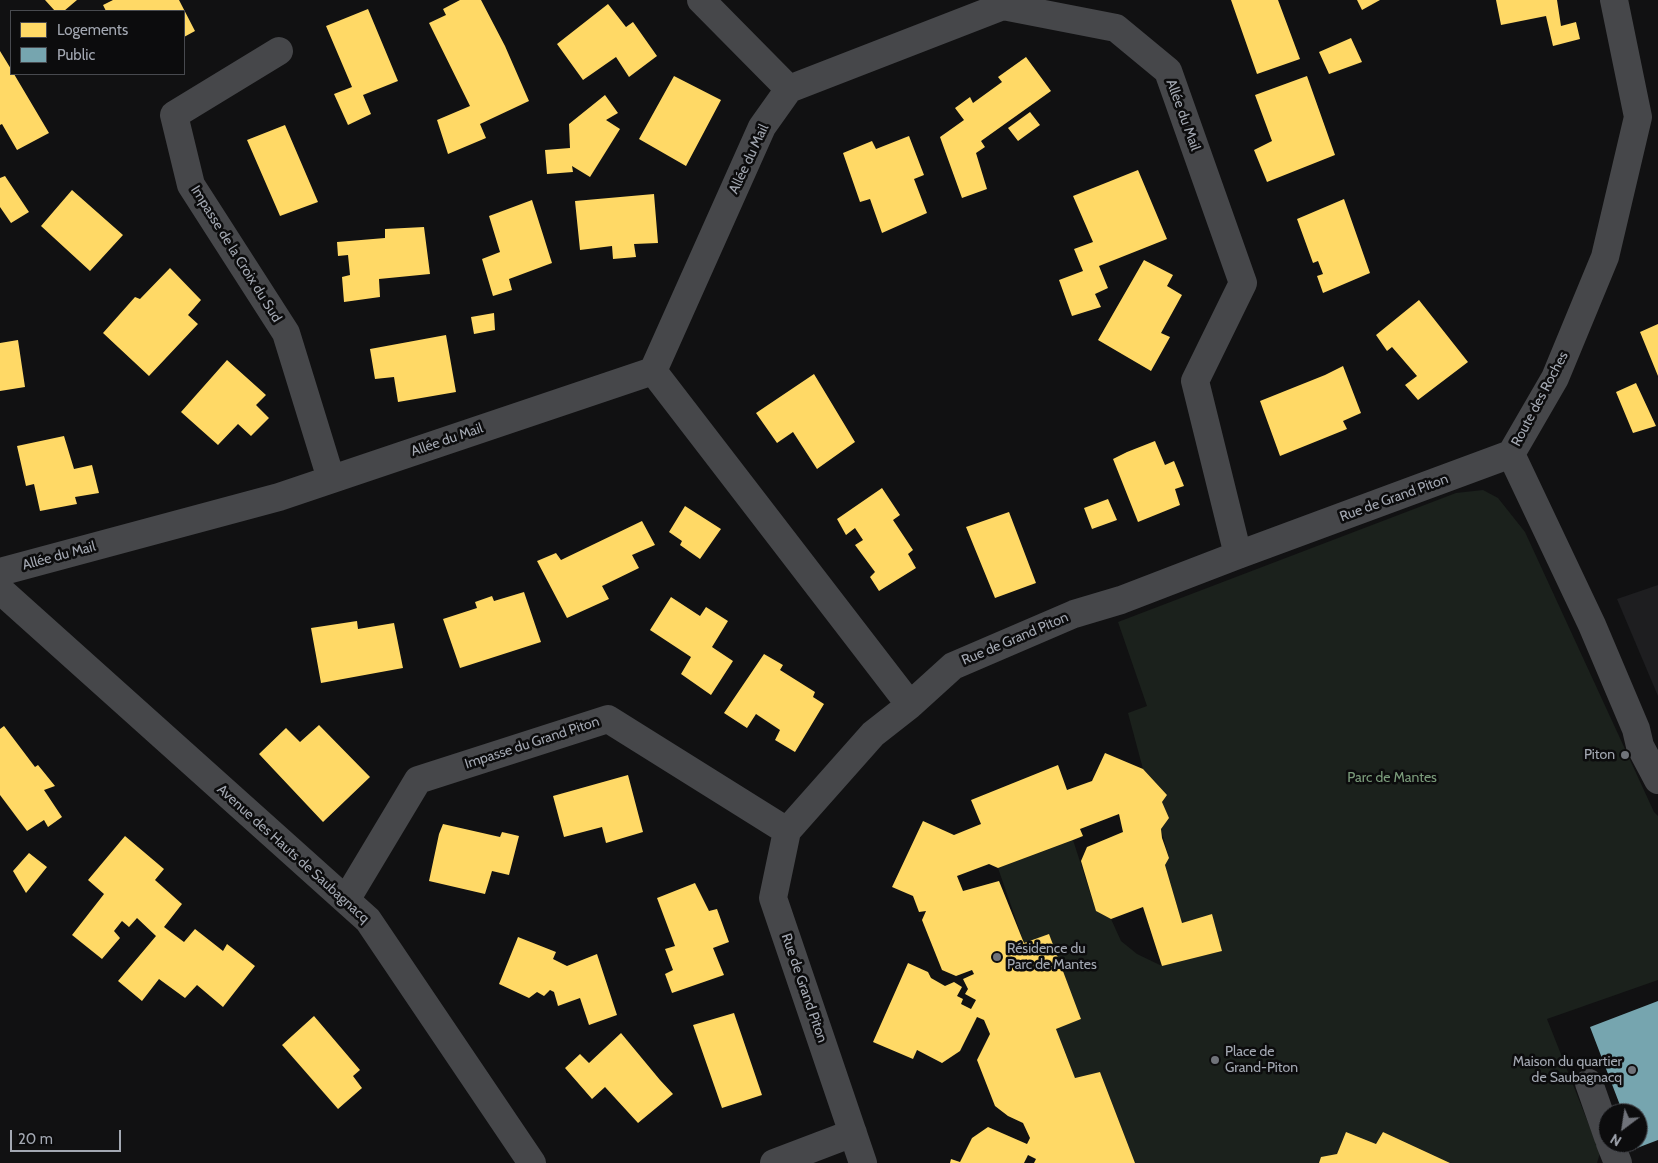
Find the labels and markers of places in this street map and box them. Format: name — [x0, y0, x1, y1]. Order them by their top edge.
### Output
place label: Piton — [1584, 747, 1615, 763]
marker: Piton — [1619, 749, 1631, 761]
place label: Résidence du Parc de Mantes — [1007, 941, 1097, 974]
marker: Résidence du Parc de Mantes — [991, 951, 1003, 963]
place label: Place de Grand-Piton — [1225, 1044, 1298, 1076]
marker: Place de Grand-Piton — [1209, 1054, 1221, 1066]
place label: Maison du quartier de Saubagnacq — [1513, 1054, 1622, 1086]
marker: Maison du quartier de Saubagnacq — [1626, 1064, 1638, 1076]

